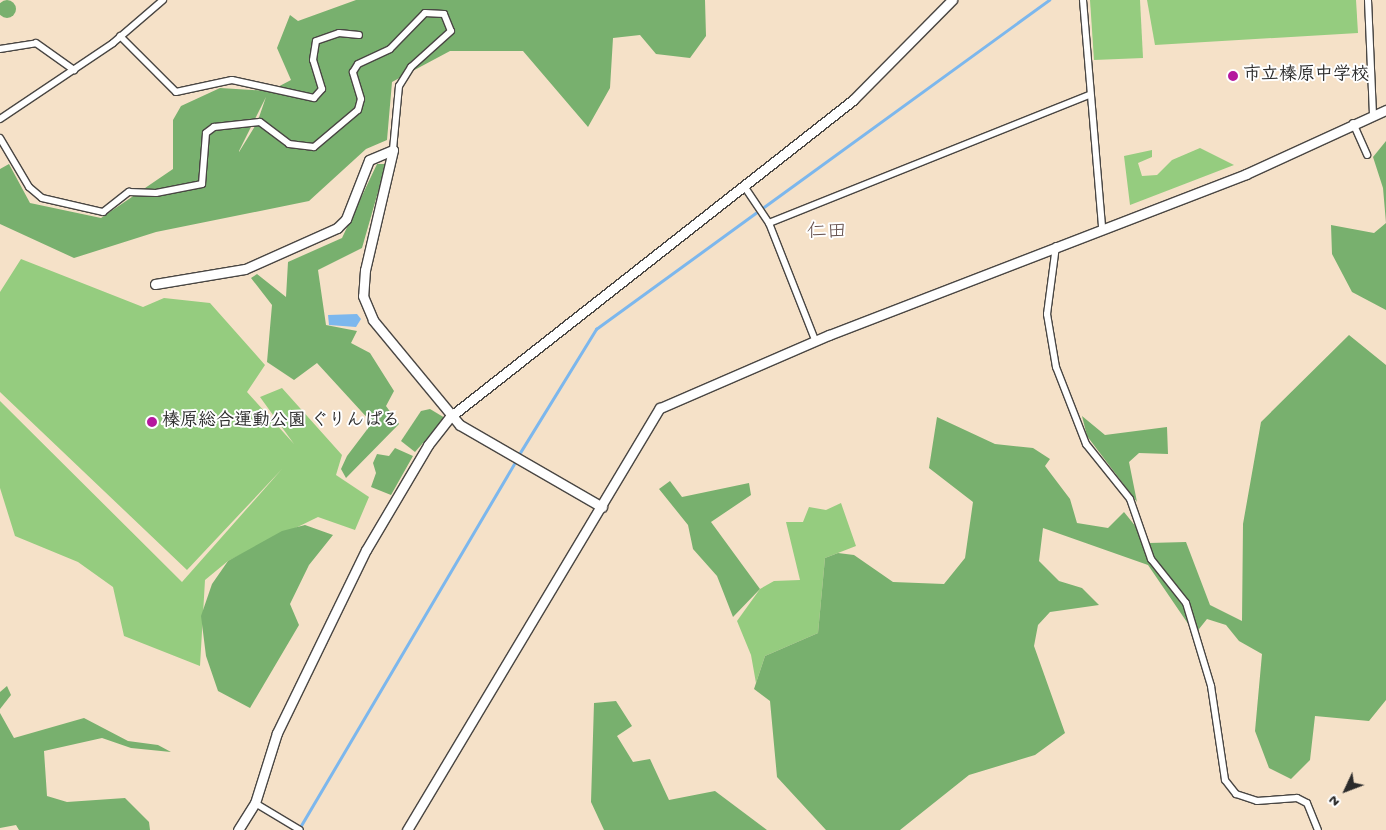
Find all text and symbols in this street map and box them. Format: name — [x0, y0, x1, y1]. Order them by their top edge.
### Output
place label: 市立榛原中学校 — [1243, 65, 1369, 87]
marker: 市立榛原中学校 — [1227, 70, 1239, 82]
district label: 仁田 — [807, 221, 847, 245]
place label: 榛原総合運動公園 ぐりんぱる — [162, 411, 400, 433]
marker: 榛原総合運動公園 ぐりんぱる — [146, 416, 158, 428]
north arrow — [1321, 765, 1371, 815]
text: N — [1325, 791, 1344, 810]

